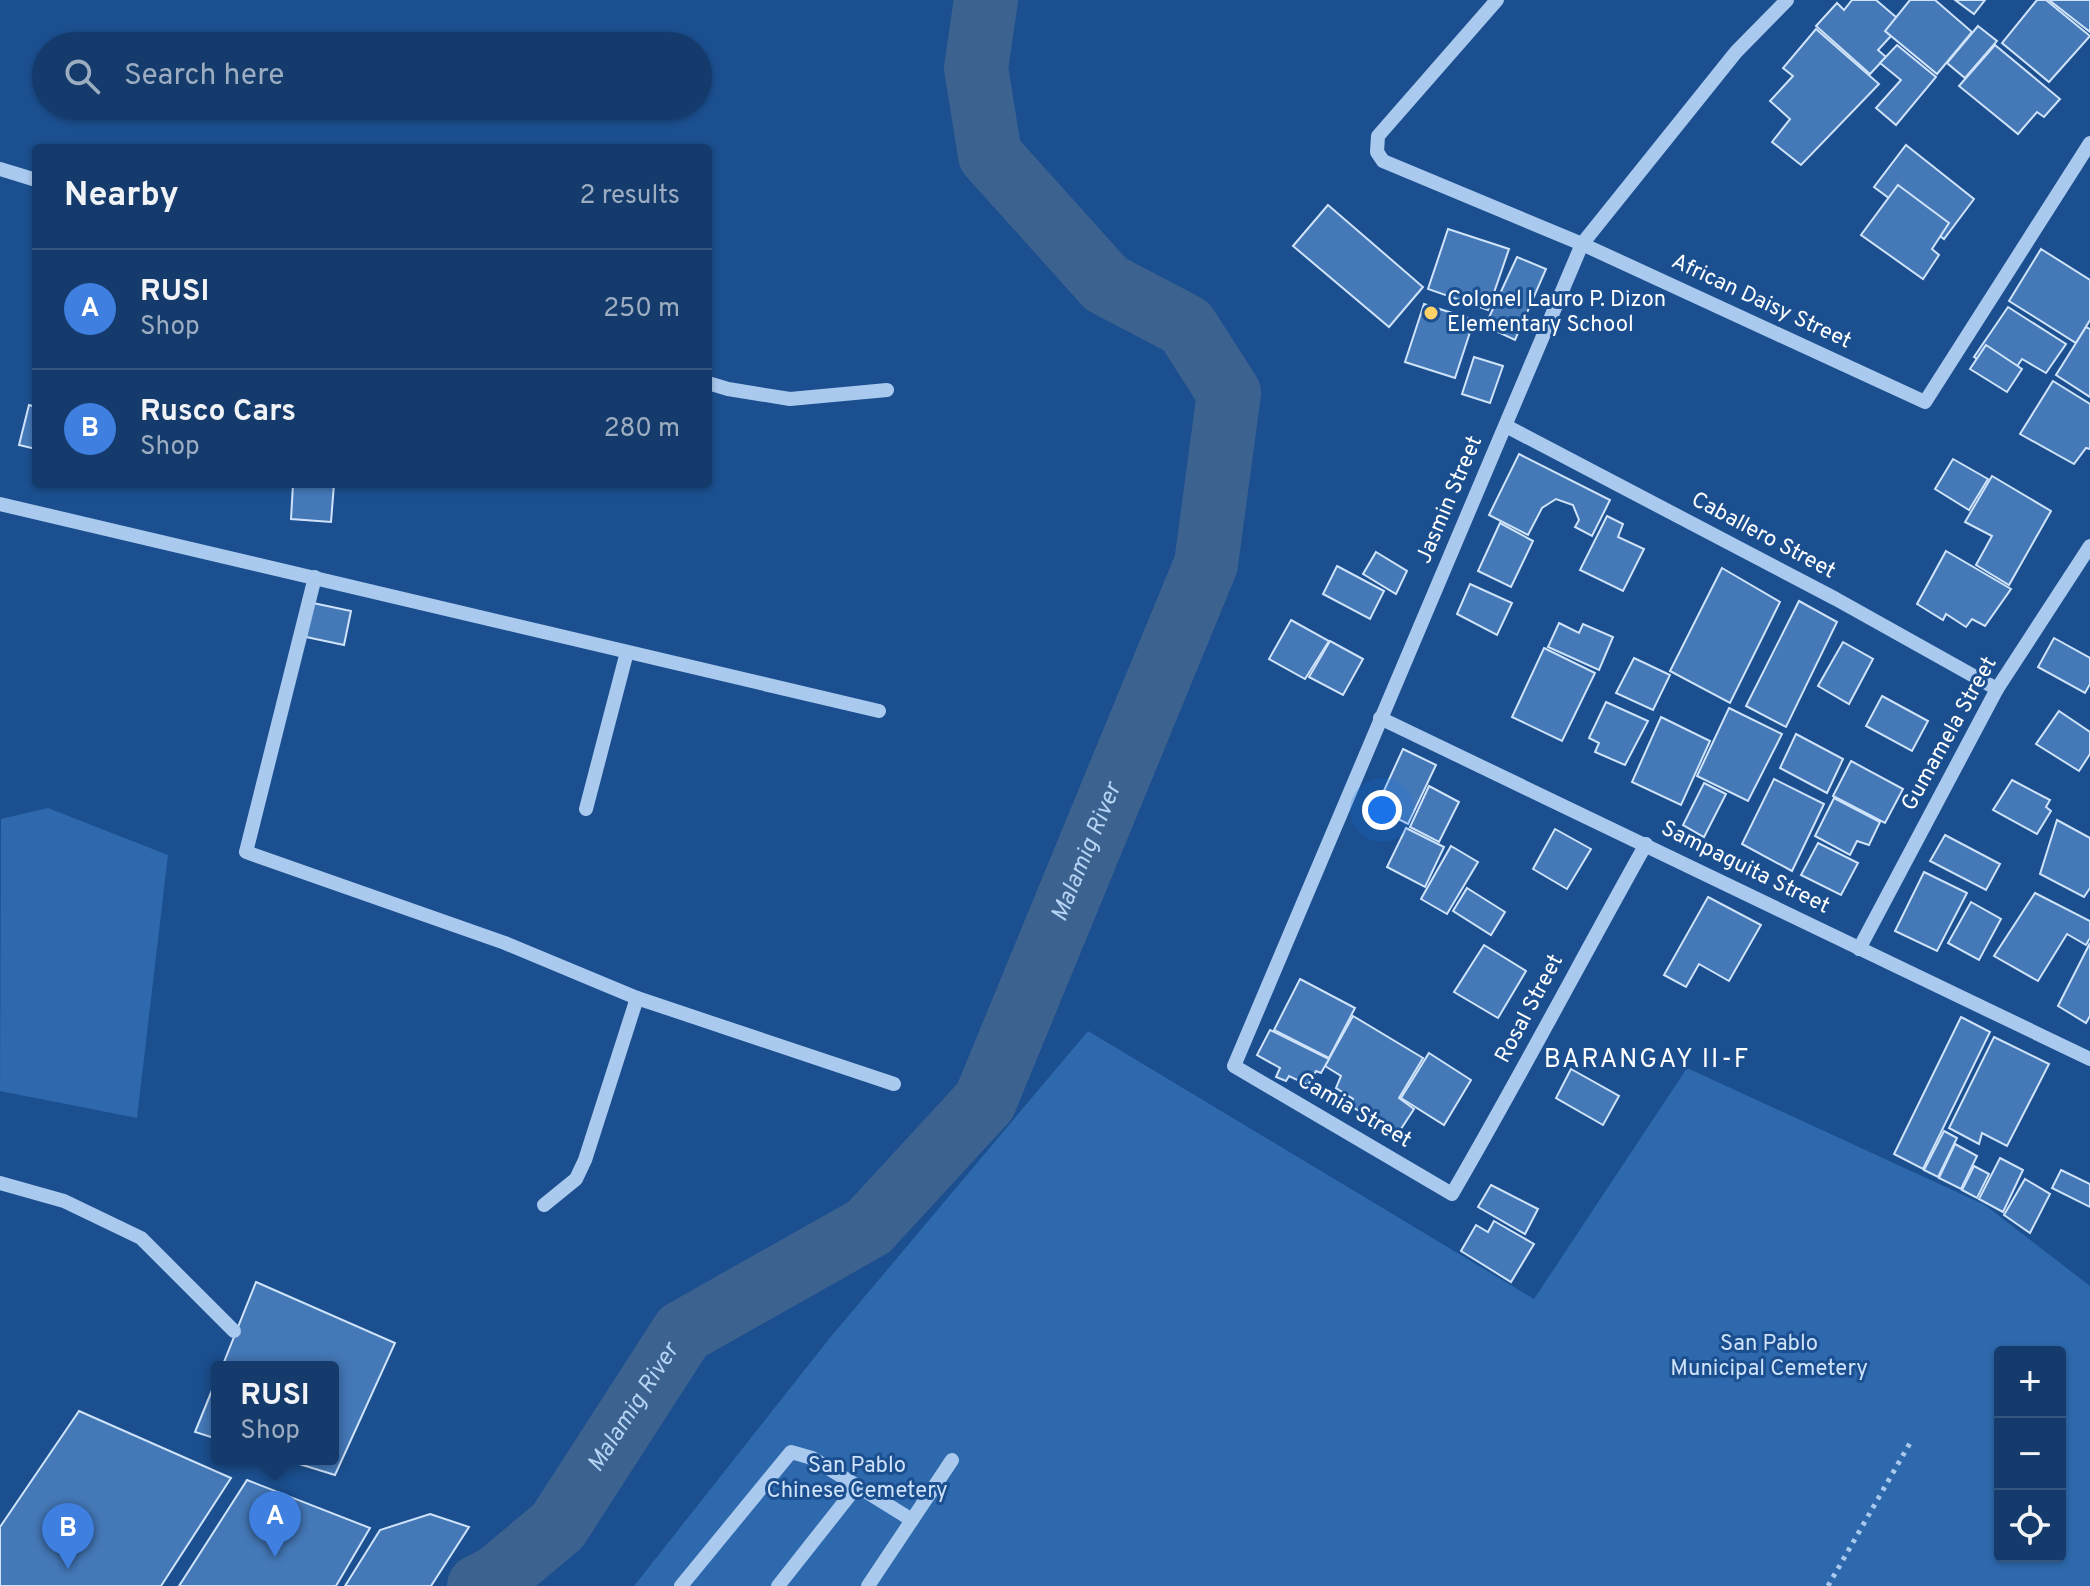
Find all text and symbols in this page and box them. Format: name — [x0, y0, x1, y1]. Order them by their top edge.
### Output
search box — [32, 32, 712, 120]
icon: search — [60, 54, 104, 98]
text: Search here — [124, 58, 284, 95]
text: Nearby — [64, 175, 179, 218]
text: 2 results — [580, 180, 680, 213]
street label: African Daisy Street — [1667, 248, 1855, 356]
text: RUSI — [140, 274, 209, 311]
place label: Colonel Lauro P. Dizon Elementary School — [1447, 287, 1666, 339]
text: A — [81, 293, 99, 326]
text: 250 m — [603, 293, 680, 326]
marker: Colonel Lauro P. Dizon Elementary School — [1422, 304, 1440, 322]
text: Shop — [140, 311, 200, 344]
text: Rusco Cars — [140, 394, 296, 431]
text: B — [81, 413, 99, 446]
text: 280 m — [604, 413, 680, 446]
text: Shop — [140, 431, 200, 464]
street label: Jasmin Street — [1411, 432, 1489, 568]
street label: Caballero Street — [1686, 487, 1840, 585]
street label: Gumamela Street — [1896, 652, 2004, 816]
water label: Malamig River — [1045, 777, 1130, 926]
your location — [1362, 790, 1402, 830]
street label: Sampaguita Street — [1656, 815, 1834, 921]
street label: Rosal Street — [1490, 950, 1570, 1068]
district label: BARANGAY II-F — [1544, 1044, 1750, 1077]
street label: Camia Street — [1292, 1067, 1416, 1155]
park label: San Pablo Municipal Cemetery — [1670, 1331, 1868, 1383]
water label: Malamig River — [582, 1336, 688, 1478]
map controls — [1994, 1346, 2066, 1562]
button: + — [1994, 1346, 2066, 1418]
popup — [211, 1361, 339, 1465]
text: RUSI — [240, 1378, 310, 1415]
text: Shop — [240, 1415, 300, 1448]
button: − — [1994, 1418, 2066, 1490]
park label: San Pablo Chinese Cemetery — [766, 1453, 948, 1505]
button: locate — [1994, 1490, 2066, 1562]
pin: A — [249, 1491, 301, 1557]
pin: B — [42, 1503, 94, 1569]

